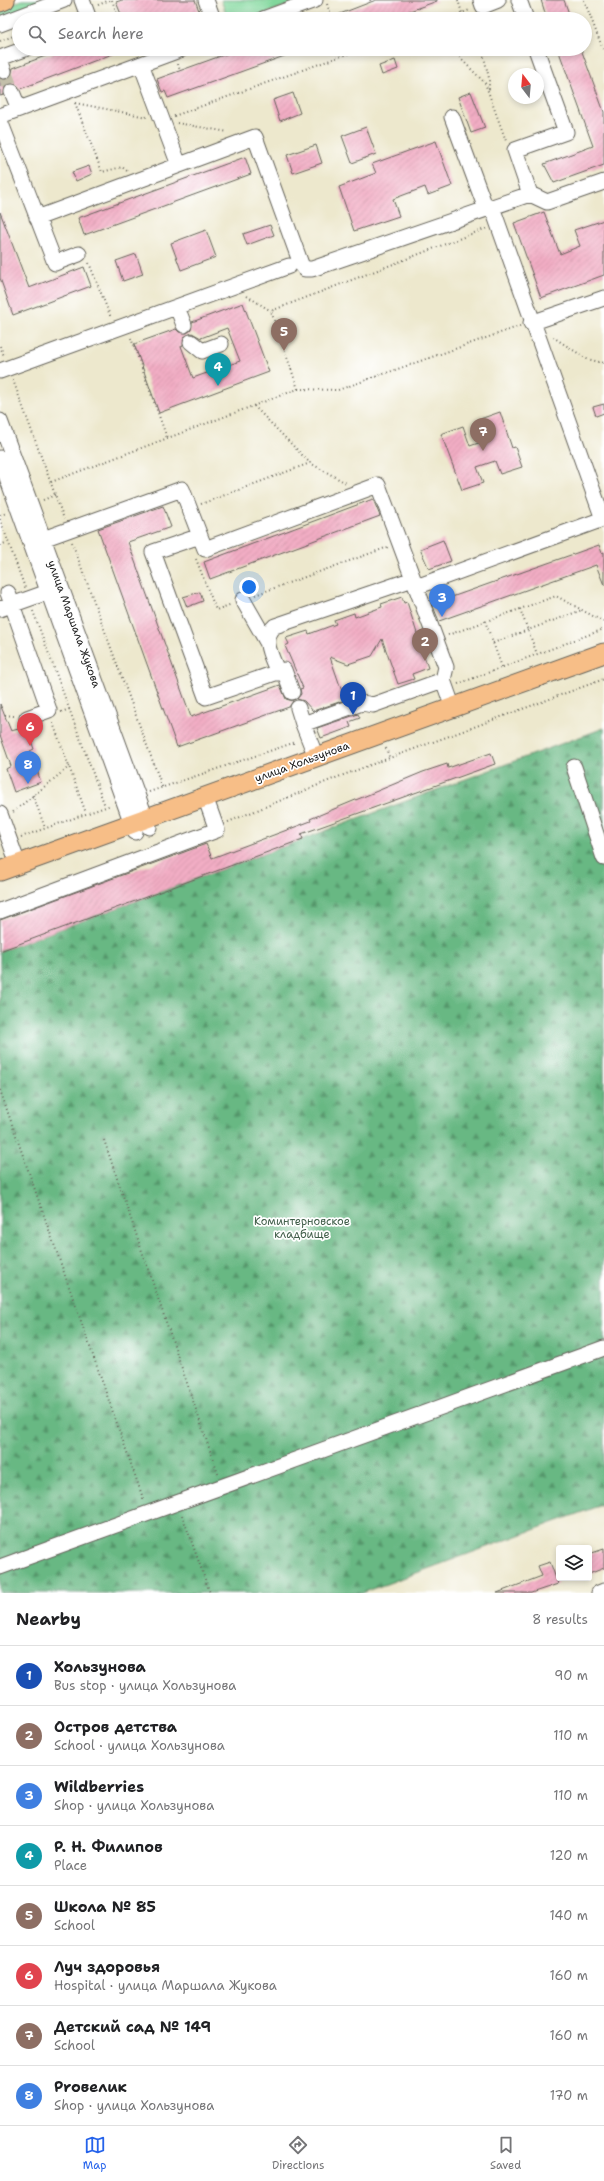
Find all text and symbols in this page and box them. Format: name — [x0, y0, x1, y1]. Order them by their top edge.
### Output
search box — [12, 12, 592, 56]
icon: search — [26, 23, 48, 45]
text: Search here — [58, 24, 144, 44]
north arrow — [508, 68, 544, 104]
pin: 5 — [271, 318, 297, 351]
pin: 4 — [205, 353, 231, 386]
pin: 7 — [470, 418, 496, 451]
street label: улица Маршала Жукова — [44, 558, 104, 690]
your location — [239, 577, 259, 597]
pin: 3 — [429, 584, 455, 617]
pin: 2 — [412, 628, 438, 661]
pin: 1 — [340, 682, 366, 715]
pin: 6 — [17, 713, 43, 746]
street label: улица Хользунова — [253, 738, 351, 786]
pin: 8 — [15, 751, 41, 784]
park label: Коминтерновское кладбище — [254, 1214, 350, 1242]
map controls — [556, 1545, 592, 1581]
button: layers — [556, 1545, 592, 1581]
text: Nearby — [16, 1608, 81, 1630]
text: 8 results — [532, 1611, 588, 1628]
text: Хользунова — [54, 1657, 146, 1677]
text: 1 — [26, 1667, 32, 1684]
text: 90 m — [554, 1667, 588, 1684]
text: Bus stop · улица Хользунова — [54, 1677, 236, 1694]
text: Остров детства — [54, 1717, 177, 1737]
text: 2 — [24, 1727, 34, 1744]
text: 110 m — [553, 1727, 588, 1744]
text: School · улица Хользунова — [54, 1737, 225, 1754]
text: Wildberries — [54, 1777, 144, 1797]
text: 3 — [24, 1787, 34, 1804]
text: 110 m — [553, 1787, 588, 1804]
text: Shop · улица Хользунова — [54, 1797, 214, 1814]
text: Р. Н. Филипов — [54, 1837, 163, 1857]
text: 4 — [24, 1847, 34, 1864]
text: 120 m — [550, 1847, 588, 1864]
text: Place — [54, 1857, 87, 1874]
text: Школа № 85 — [54, 1897, 156, 1917]
text: 5 — [25, 1907, 33, 1924]
text: 140 m — [549, 1907, 588, 1924]
text: School — [54, 1917, 95, 1934]
text: Луч здоровья — [54, 1957, 160, 1977]
text: 6 — [24, 1967, 34, 1984]
text: 160 m — [550, 1967, 588, 1984]
text: Hospital · улица Маршала Жукова — [54, 1977, 277, 1994]
text: Детский сад № 149 — [54, 2017, 211, 2037]
text: 7 — [24, 2027, 34, 2044]
text: 160 m — [550, 2027, 588, 2044]
text: School — [54, 2037, 95, 2054]
text: Proвелик — [54, 2077, 127, 2097]
text: 8 — [24, 2087, 34, 2104]
text: 170 m — [550, 2087, 588, 2104]
text: Shop · улица Хользунова — [54, 2097, 214, 2114]
tab: Map — [83, 2134, 106, 2173]
tab: Directions — [272, 2134, 324, 2173]
tab: Saved — [490, 2134, 521, 2173]

